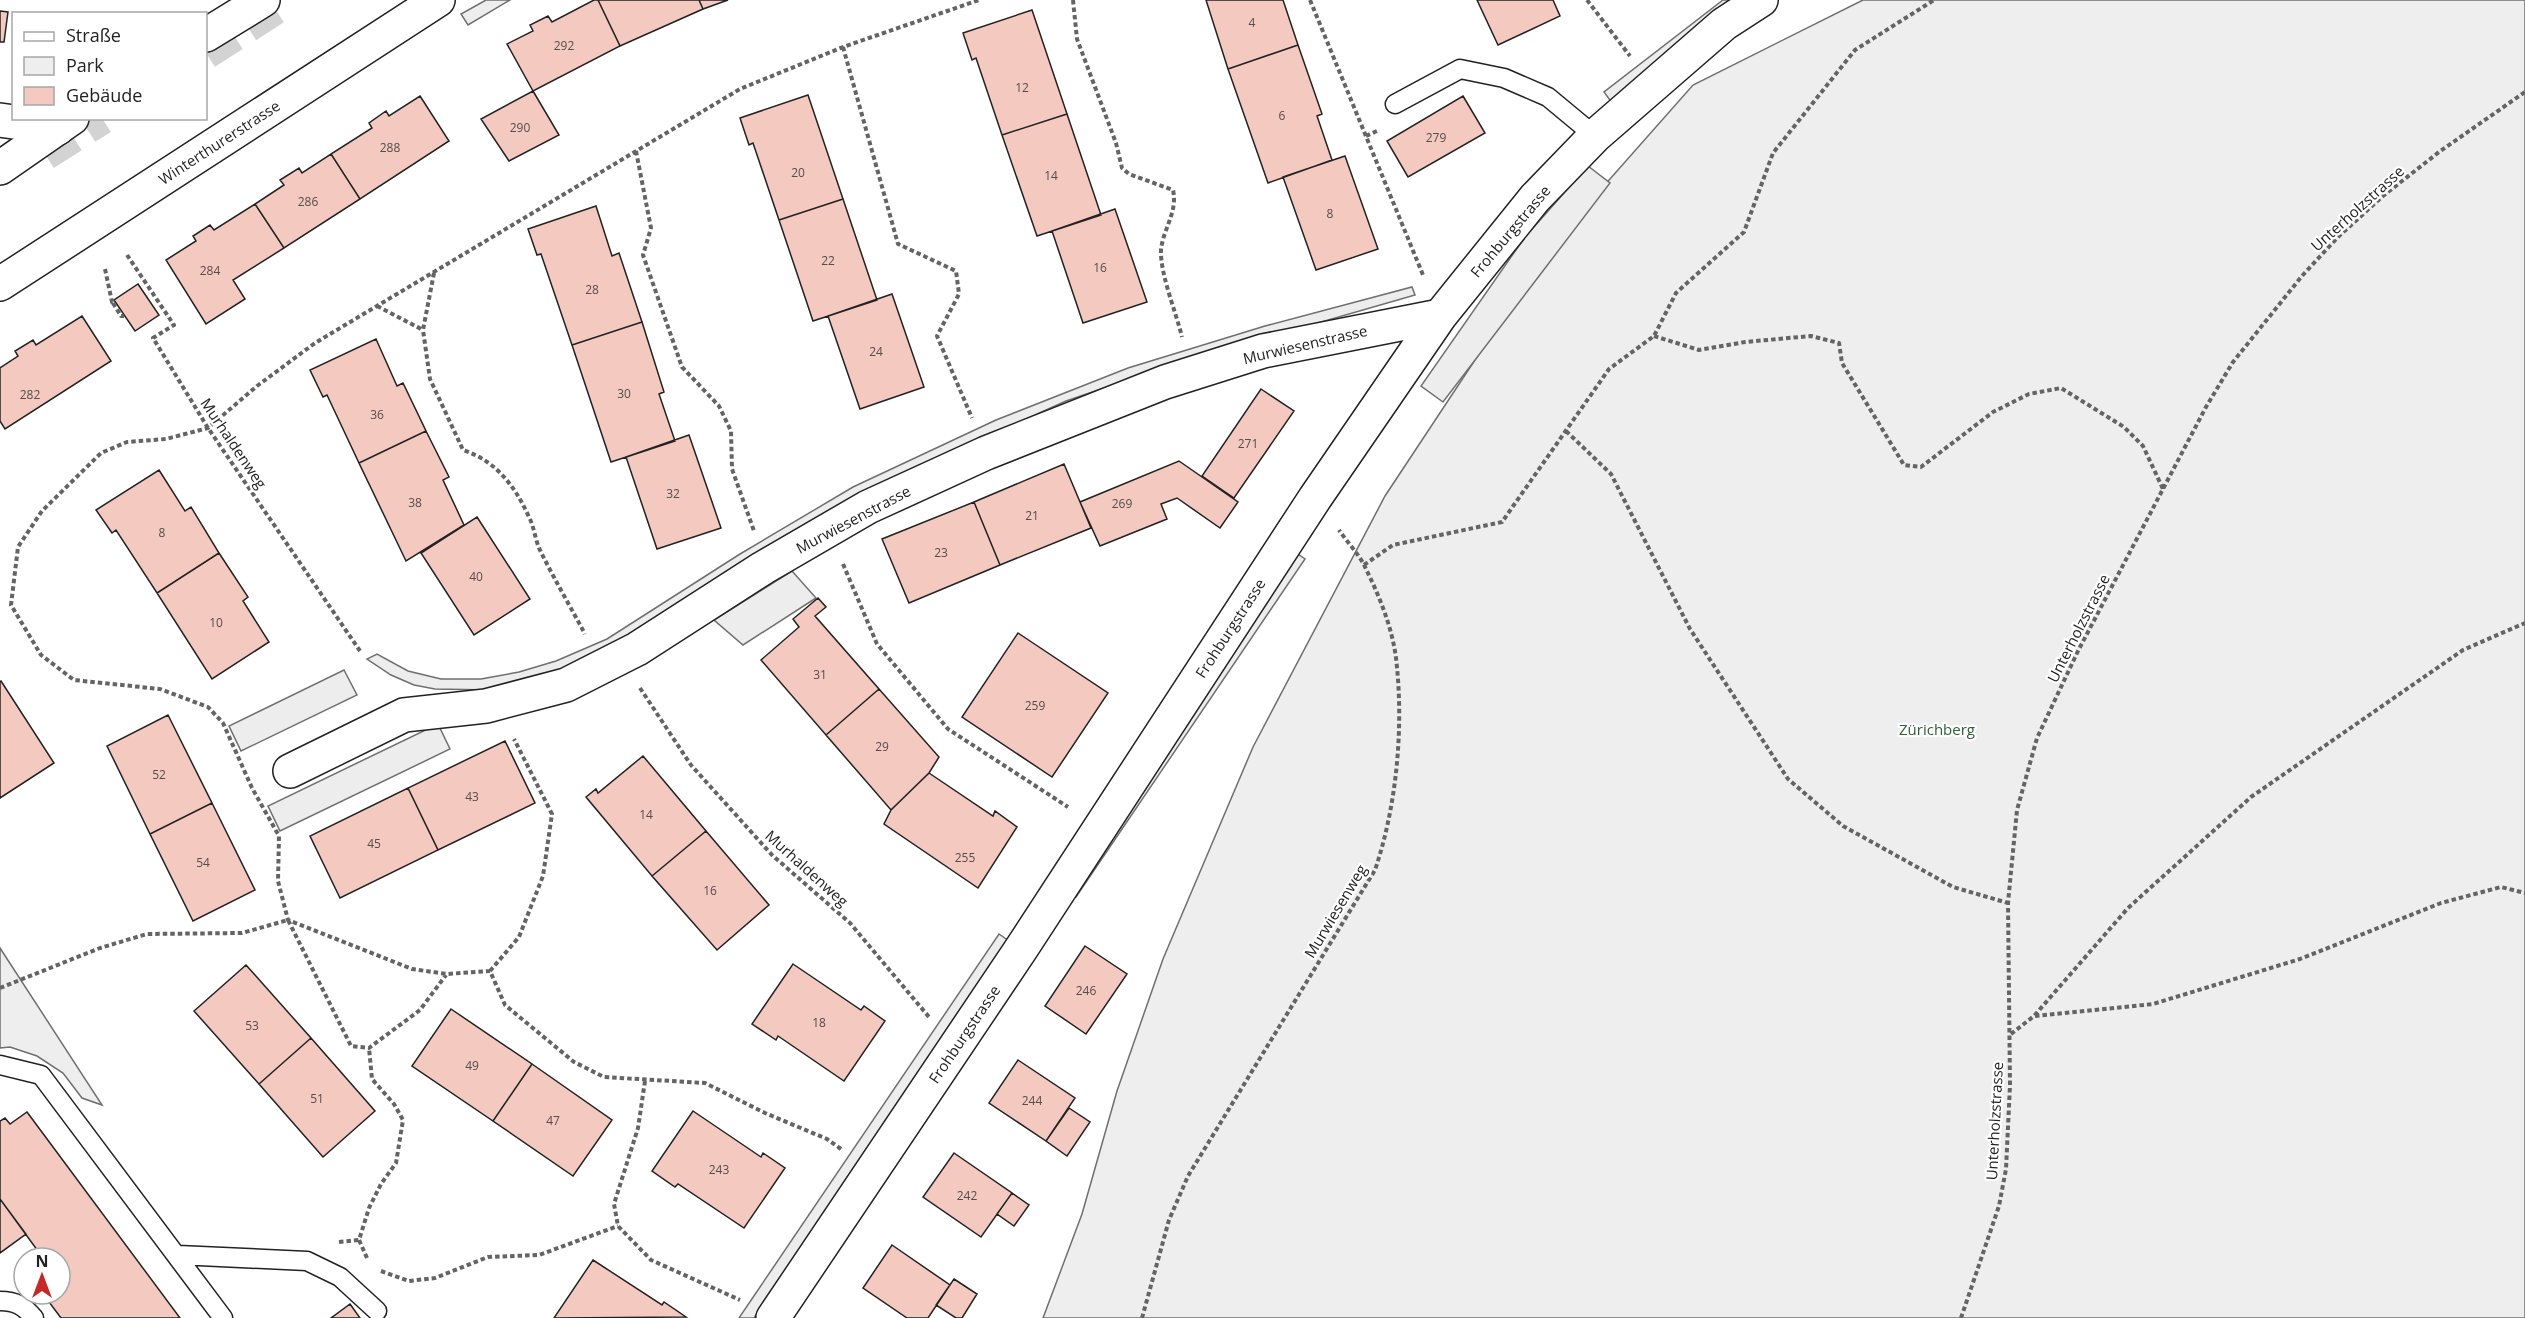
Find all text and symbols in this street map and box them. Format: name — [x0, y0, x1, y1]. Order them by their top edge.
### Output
legend — [12, 12, 207, 120]
house number: 4 — [1249, 14, 1256, 31]
text: Straße — [66, 23, 121, 47]
house number: 292 — [554, 37, 574, 54]
text: Park — [66, 53, 104, 77]
house number: 12 — [1015, 79, 1029, 96]
text: Gebäude — [66, 83, 142, 107]
street label: Winterthurerstrasse — [154, 95, 284, 189]
house number: 6 — [1279, 107, 1286, 124]
house number: 290 — [510, 119, 530, 136]
house number: 279 — [1426, 129, 1446, 146]
house number: 288 — [380, 139, 400, 156]
street label: Unterholzstrasse — [2306, 161, 2408, 255]
house number: 20 — [791, 164, 805, 181]
house number: 14 — [1044, 167, 1058, 184]
street label: Frohburgstrasse — [1466, 181, 1554, 281]
house number: 286 — [298, 193, 318, 210]
house number: 8 — [1327, 205, 1334, 222]
house number: 22 — [821, 252, 835, 269]
house number: 16 — [1093, 259, 1107, 276]
house number: 284 — [200, 262, 220, 279]
house number: 28 — [585, 281, 599, 298]
street label: Murwiesenstrasse — [1241, 320, 1369, 368]
house number: 24 — [869, 343, 883, 360]
house number: 30 — [617, 385, 631, 402]
house number: 282 — [20, 386, 40, 403]
street label: Murhaldenweg — [196, 394, 272, 492]
house number: 36 — [370, 406, 384, 423]
house number: 271 — [1238, 435, 1258, 452]
street label: Murwiesenstrasse — [792, 480, 914, 558]
house number: 32 — [666, 485, 680, 502]
house number: 38 — [408, 494, 422, 511]
house number: 269 — [1112, 495, 1132, 512]
house number: 21 — [1025, 507, 1039, 524]
house number: 8 — [159, 524, 166, 541]
house number: 23 — [934, 544, 948, 561]
house number: 40 — [469, 568, 483, 585]
street label: Unterholzstrasse — [2042, 571, 2114, 685]
street label: Frohburgstrasse — [1190, 575, 1270, 681]
house number: 10 — [209, 614, 223, 631]
house number: 31 — [813, 666, 827, 683]
house number: 259 — [1025, 697, 1045, 714]
park label: Zürichberg — [1899, 719, 1975, 739]
house number: 29 — [875, 738, 889, 755]
house number: 52 — [152, 766, 166, 783]
house number: 43 — [465, 788, 479, 805]
house number: 14 — [639, 806, 653, 823]
street label: Murhaldenweg — [761, 825, 853, 911]
house number: 45 — [367, 835, 381, 852]
house number: 255 — [955, 849, 975, 866]
house number: 54 — [196, 854, 210, 871]
street label: Murwiesenweg — [1299, 861, 1371, 961]
house number: 16 — [703, 882, 717, 899]
street label: Frohburgstrasse — [924, 981, 1004, 1087]
house number: 246 — [1076, 982, 1096, 999]
house number: 18 — [812, 1014, 826, 1031]
house number: 53 — [245, 1017, 259, 1034]
house number: 49 — [465, 1057, 479, 1074]
street label: Unterholzstrasse — [1981, 1061, 2007, 1181]
house number: 51 — [310, 1090, 324, 1107]
house number: 244 — [1022, 1092, 1042, 1109]
house number: 47 — [546, 1112, 560, 1129]
house number: 243 — [709, 1161, 729, 1178]
house number: 242 — [957, 1187, 977, 1204]
north arrow — [12, 1246, 72, 1306]
text: N — [35, 1250, 49, 1272]

